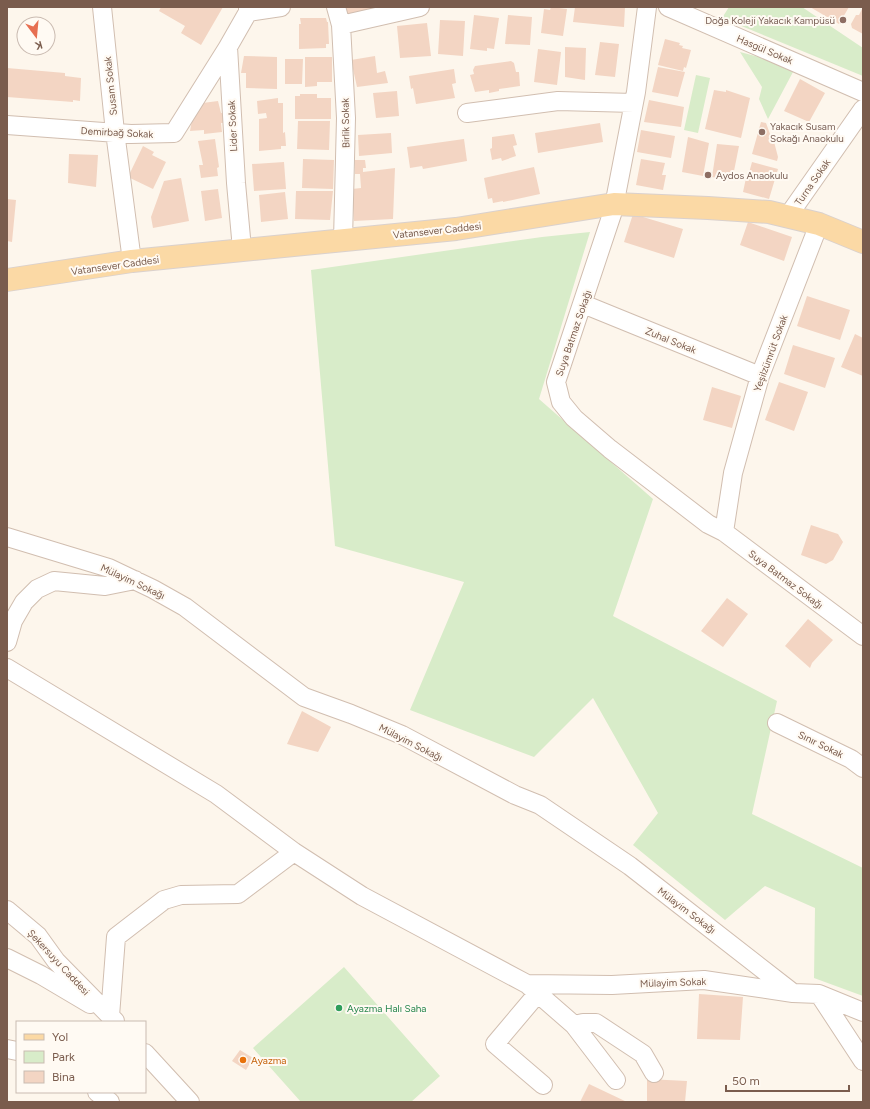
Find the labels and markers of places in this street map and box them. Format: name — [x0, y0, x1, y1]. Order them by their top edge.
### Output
place label: Doğa Koleji Yakacık Kampüsü — [705, 14, 835, 27]
marker: Doğa Koleji Yakacık Kampüsü — [838, 15, 848, 25]
place label: Yakacık Susam Sokağı Anaokulu — [770, 120, 844, 145]
marker: Yakacık Susam Sokağı Anaokulu — [757, 127, 767, 137]
place label: Aydos Anaokulu — [716, 169, 788, 182]
marker: Aydos Anaokulu — [703, 170, 713, 180]
place label: Ayazma Halı Saha — [347, 1002, 426, 1015]
marker: Ayazma Halı Saha — [334, 1003, 344, 1013]
place label: Ayazma — [251, 1054, 286, 1067]
marker: Ayazma — [238, 1055, 248, 1065]

